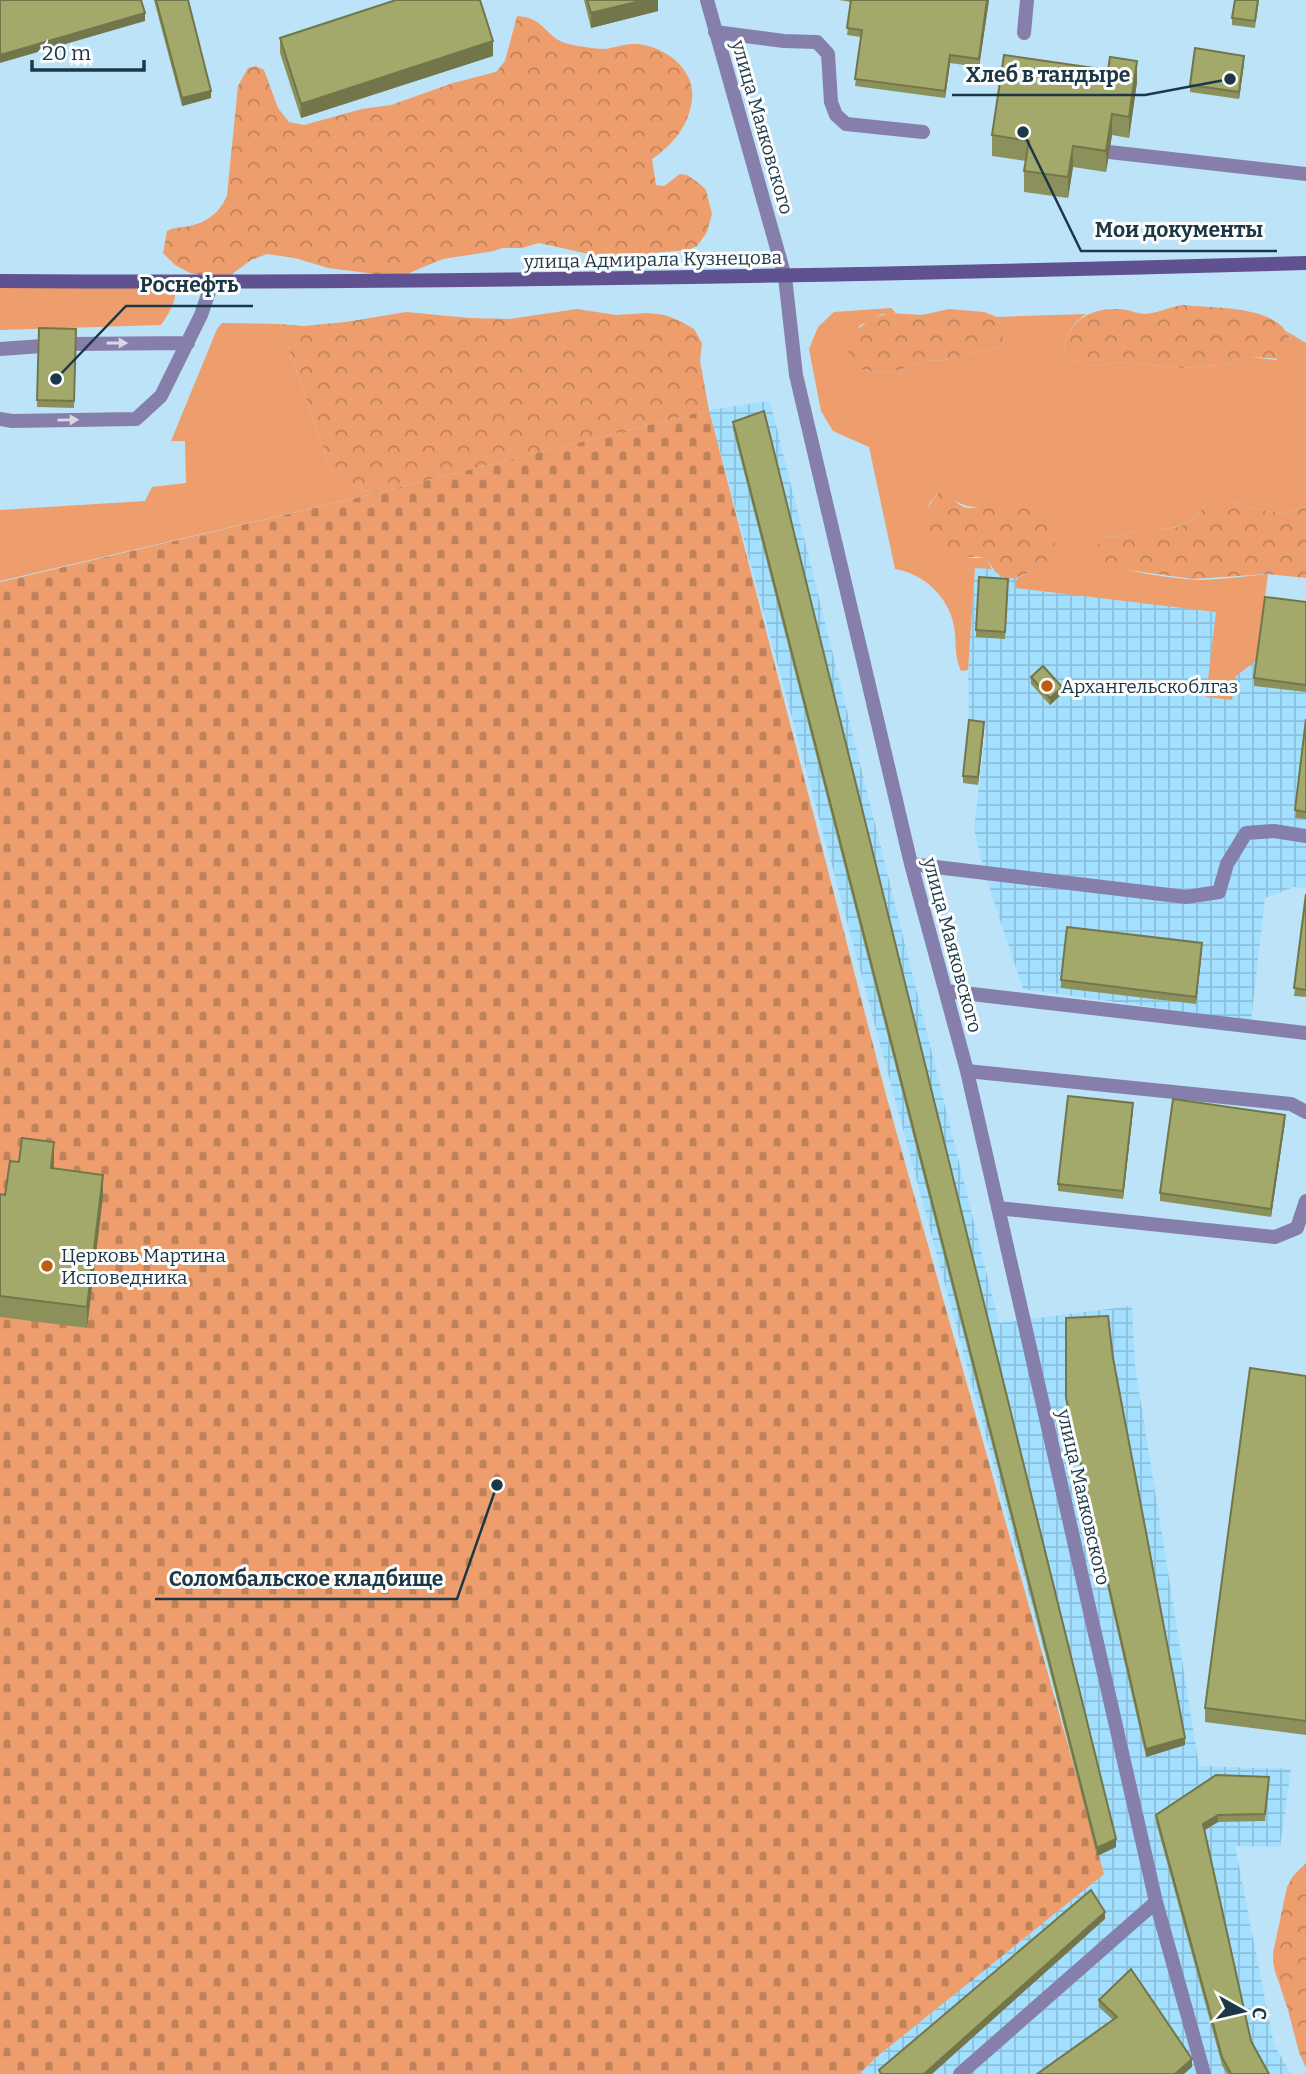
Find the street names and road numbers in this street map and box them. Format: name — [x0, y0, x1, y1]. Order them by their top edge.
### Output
street label: улица Маяковского — [726, 37, 798, 217]
street label: улица Адмирала Кузнецова — [523, 246, 783, 273]
street label: улица Маяковского — [918, 854, 987, 1035]
street label: улица Маяковского — [1052, 1406, 1115, 1587]

